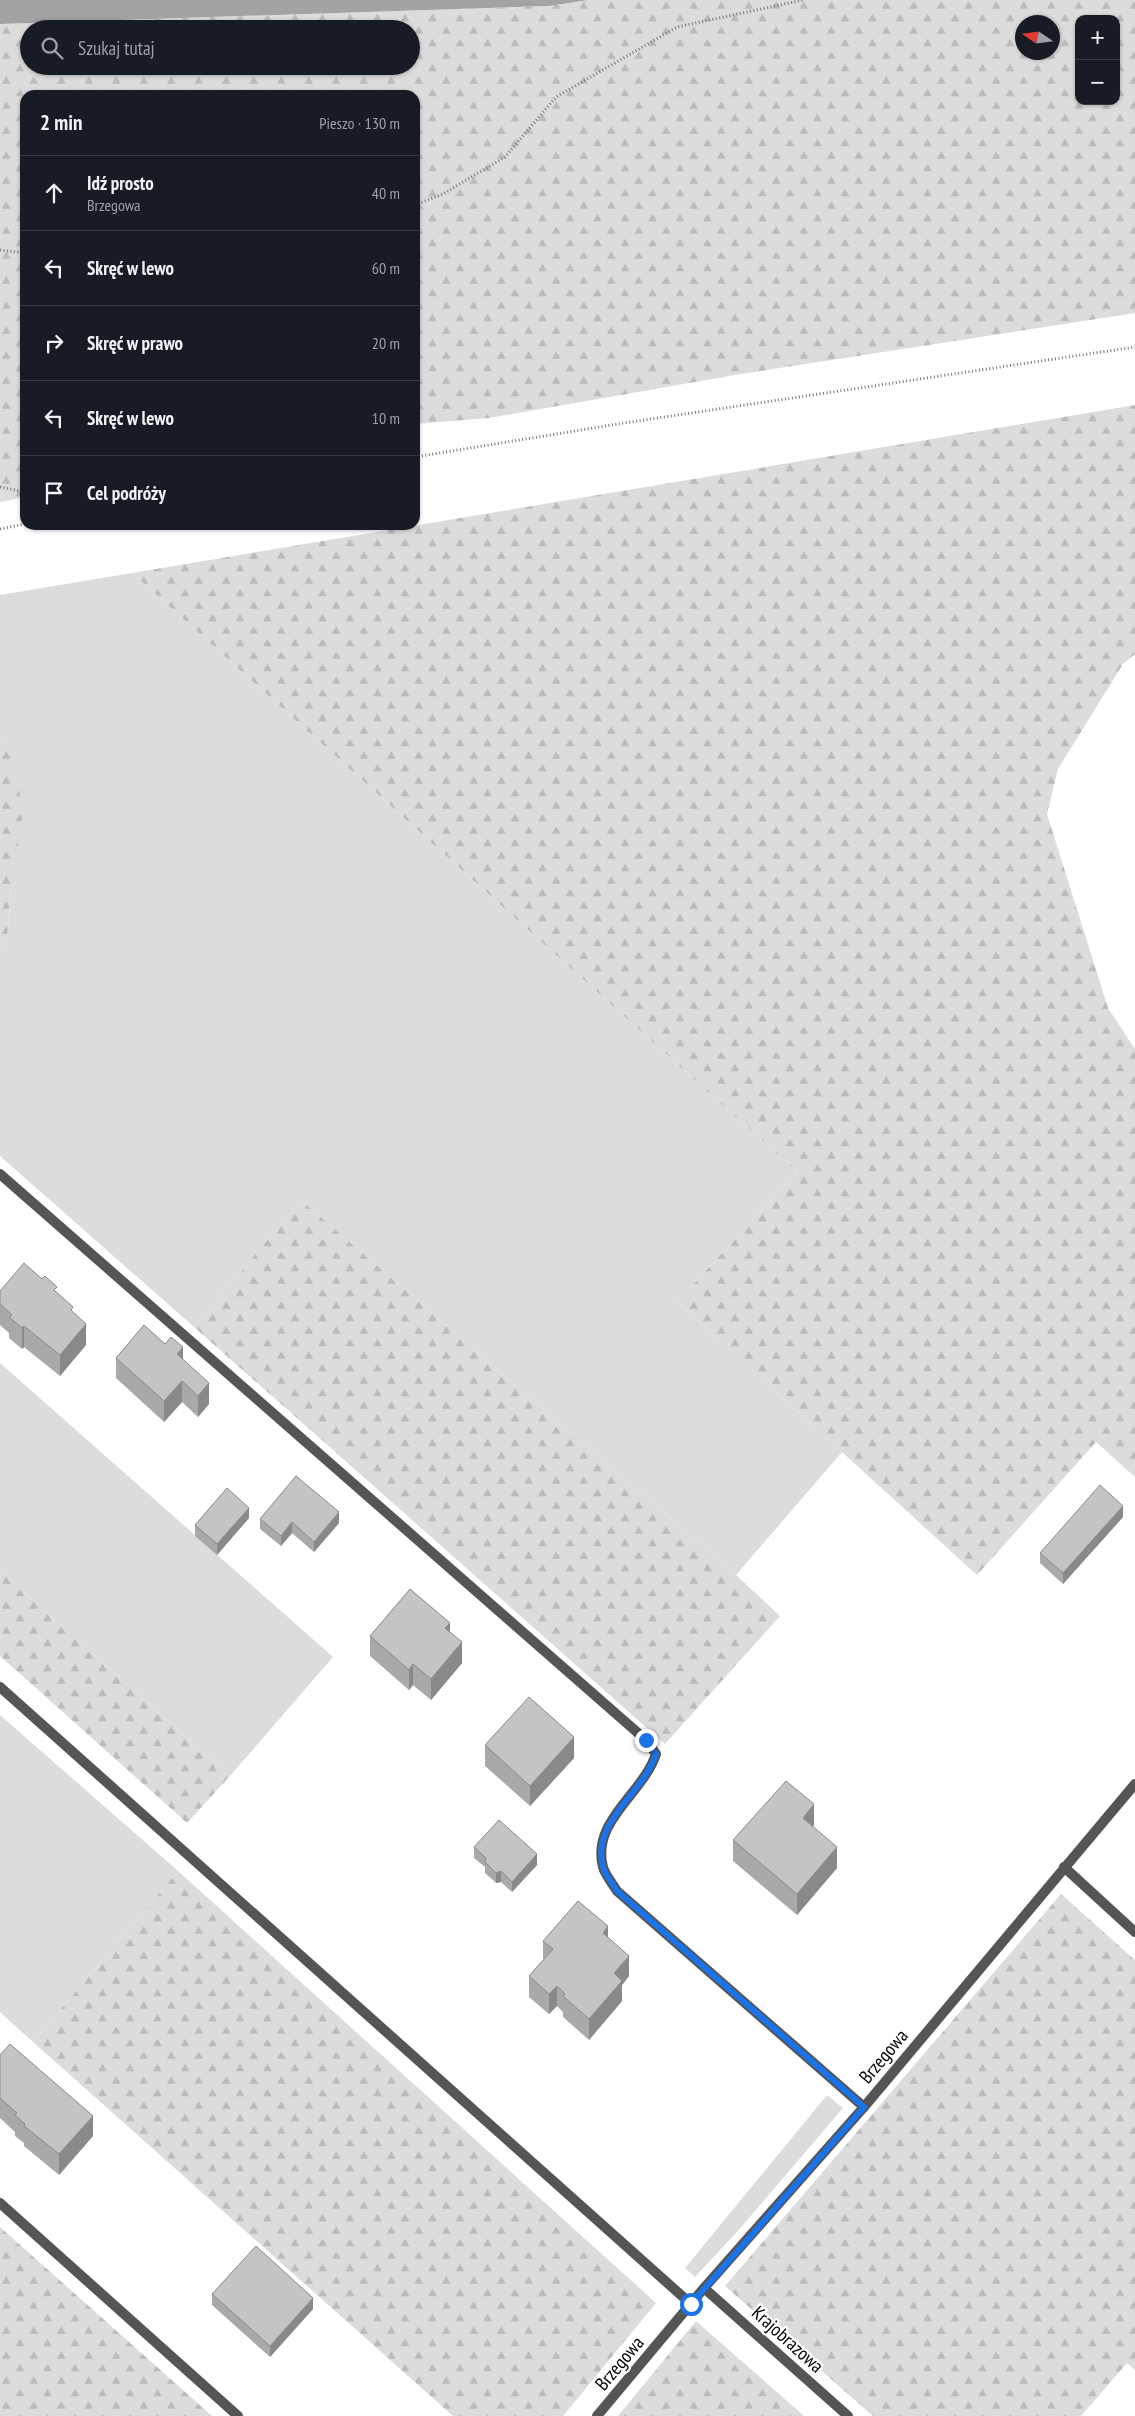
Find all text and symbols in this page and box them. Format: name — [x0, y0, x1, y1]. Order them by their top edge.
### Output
north arrow — [1015, 15, 1060, 60]
map controls — [1075, 15, 1120, 105]
button: + — [1075, 15, 1120, 60]
search box — [20, 20, 420, 75]
icon: search — [38, 34, 66, 62]
text: Szukaj tutaj — [78, 36, 155, 60]
button: − — [1075, 60, 1120, 105]
text: 2 min — [40, 109, 82, 136]
text: Pieszo · 130 m — [319, 113, 400, 133]
text: Idź prosto — [87, 171, 154, 195]
icon: ahead — [40, 179, 68, 207]
text: 40 m — [372, 183, 400, 203]
text: Brzegowa — [87, 195, 141, 215]
icon: left — [40, 254, 68, 282]
text: Skręć w lewo — [87, 256, 174, 280]
text: 60 m — [372, 258, 400, 278]
icon: right — [40, 329, 68, 357]
text: Skręć w prawo — [87, 331, 183, 355]
text: 20 m — [372, 333, 400, 353]
icon: left — [40, 404, 68, 432]
text: Skręć w lewo — [87, 406, 174, 430]
text: 10 m — [372, 408, 400, 428]
icon: arrive — [40, 479, 68, 507]
text: Cel podróży — [87, 481, 166, 505]
route end — [635, 1729, 658, 1752]
street label: Brzegowa — [853, 2024, 913, 2088]
route start — [680, 2293, 703, 2316]
street label: Krajobrazowa — [747, 2300, 829, 2378]
street label: Brzegowa — [589, 2331, 649, 2395]

